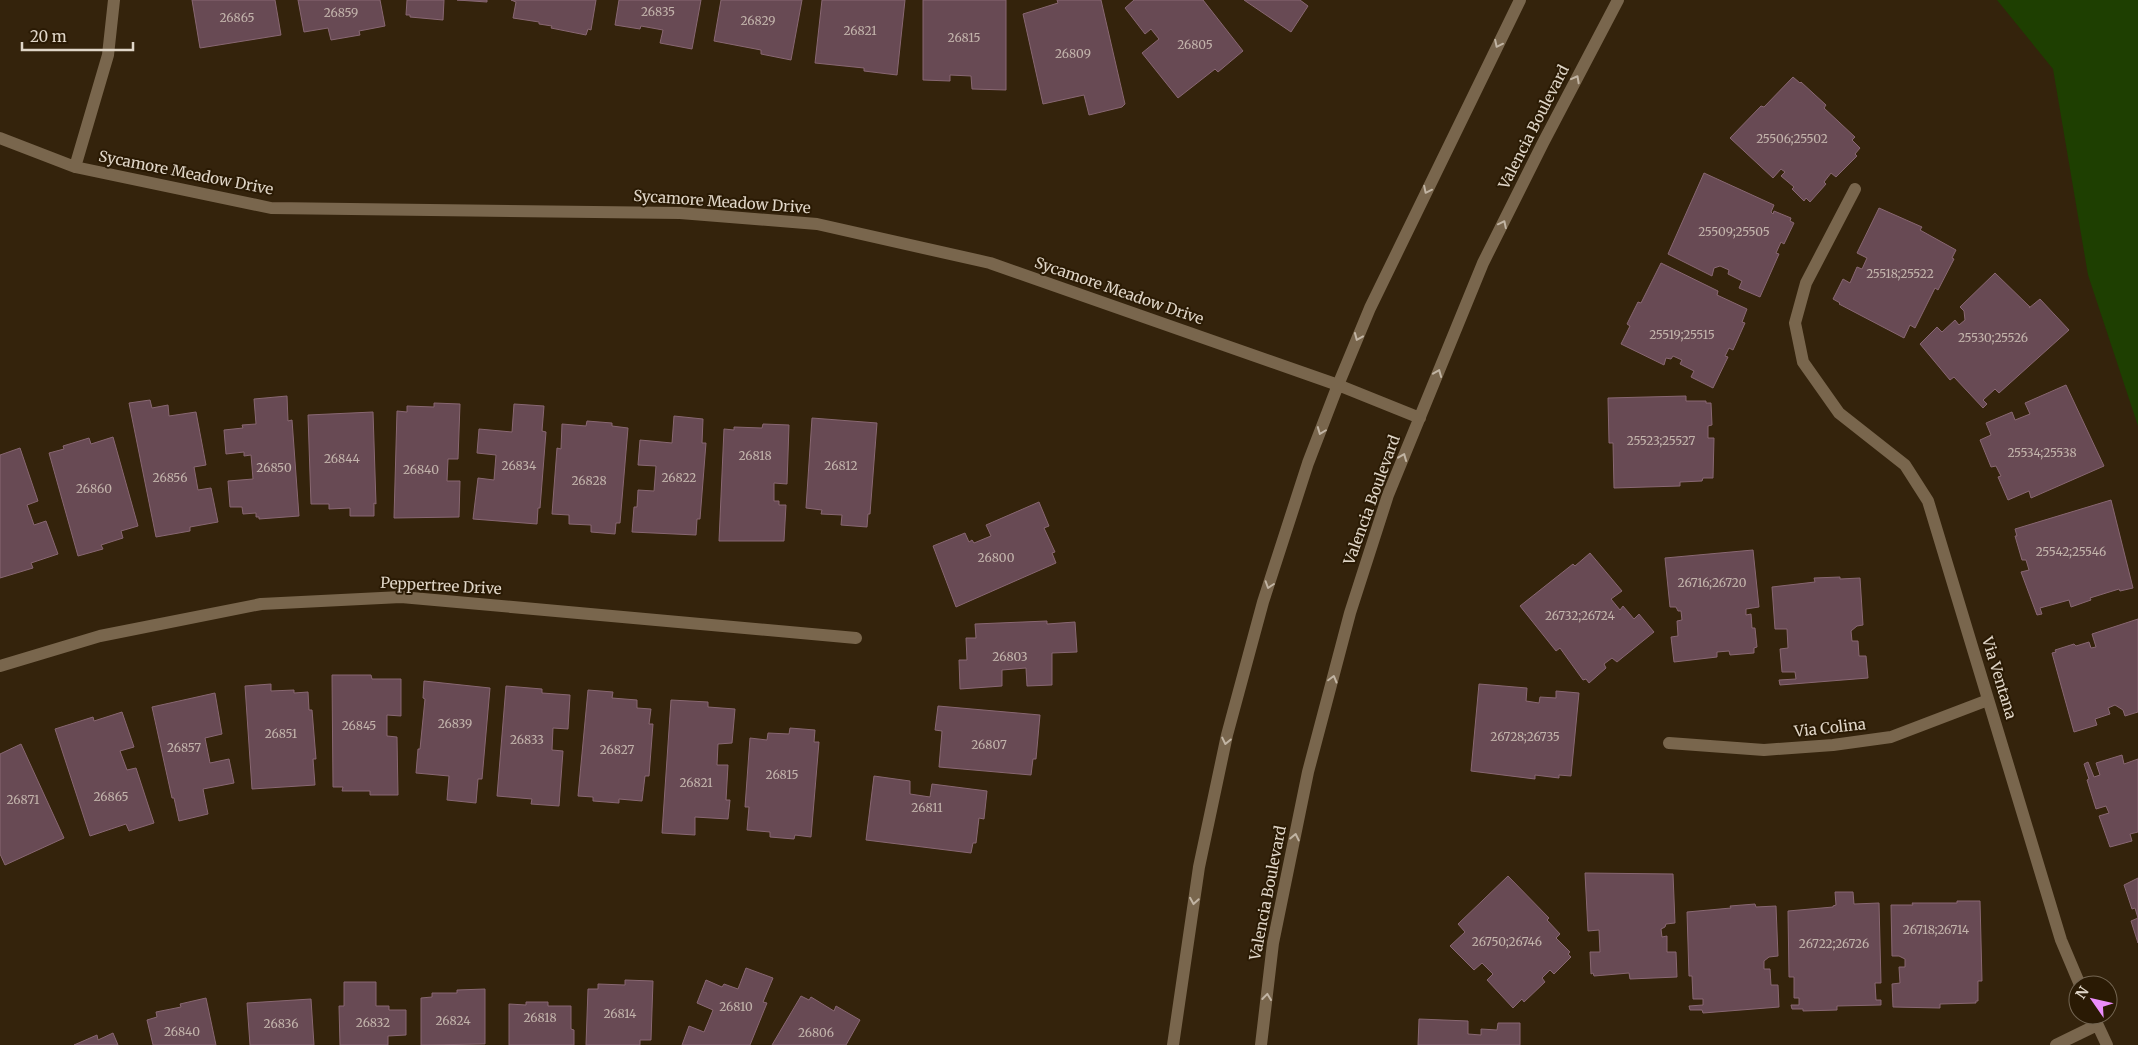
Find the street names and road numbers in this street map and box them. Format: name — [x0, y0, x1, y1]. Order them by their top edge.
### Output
street label: Valencia Boulevard — [1494, 62, 1573, 193]
street label: Sycamore Meadow Drive — [97, 146, 275, 199]
street label: Sycamore Meadow Drive — [633, 186, 811, 217]
street label: Sycamore Meadow Drive — [1032, 253, 1206, 328]
street label: Valencia Boulevard — [1339, 432, 1404, 568]
street label: Peppertree Drive — [380, 573, 502, 598]
street label: Via Ventana — [1978, 633, 2021, 721]
street label: Via Colina — [1792, 714, 1867, 741]
street label: Valencia Boulevard — [1245, 824, 1290, 963]

